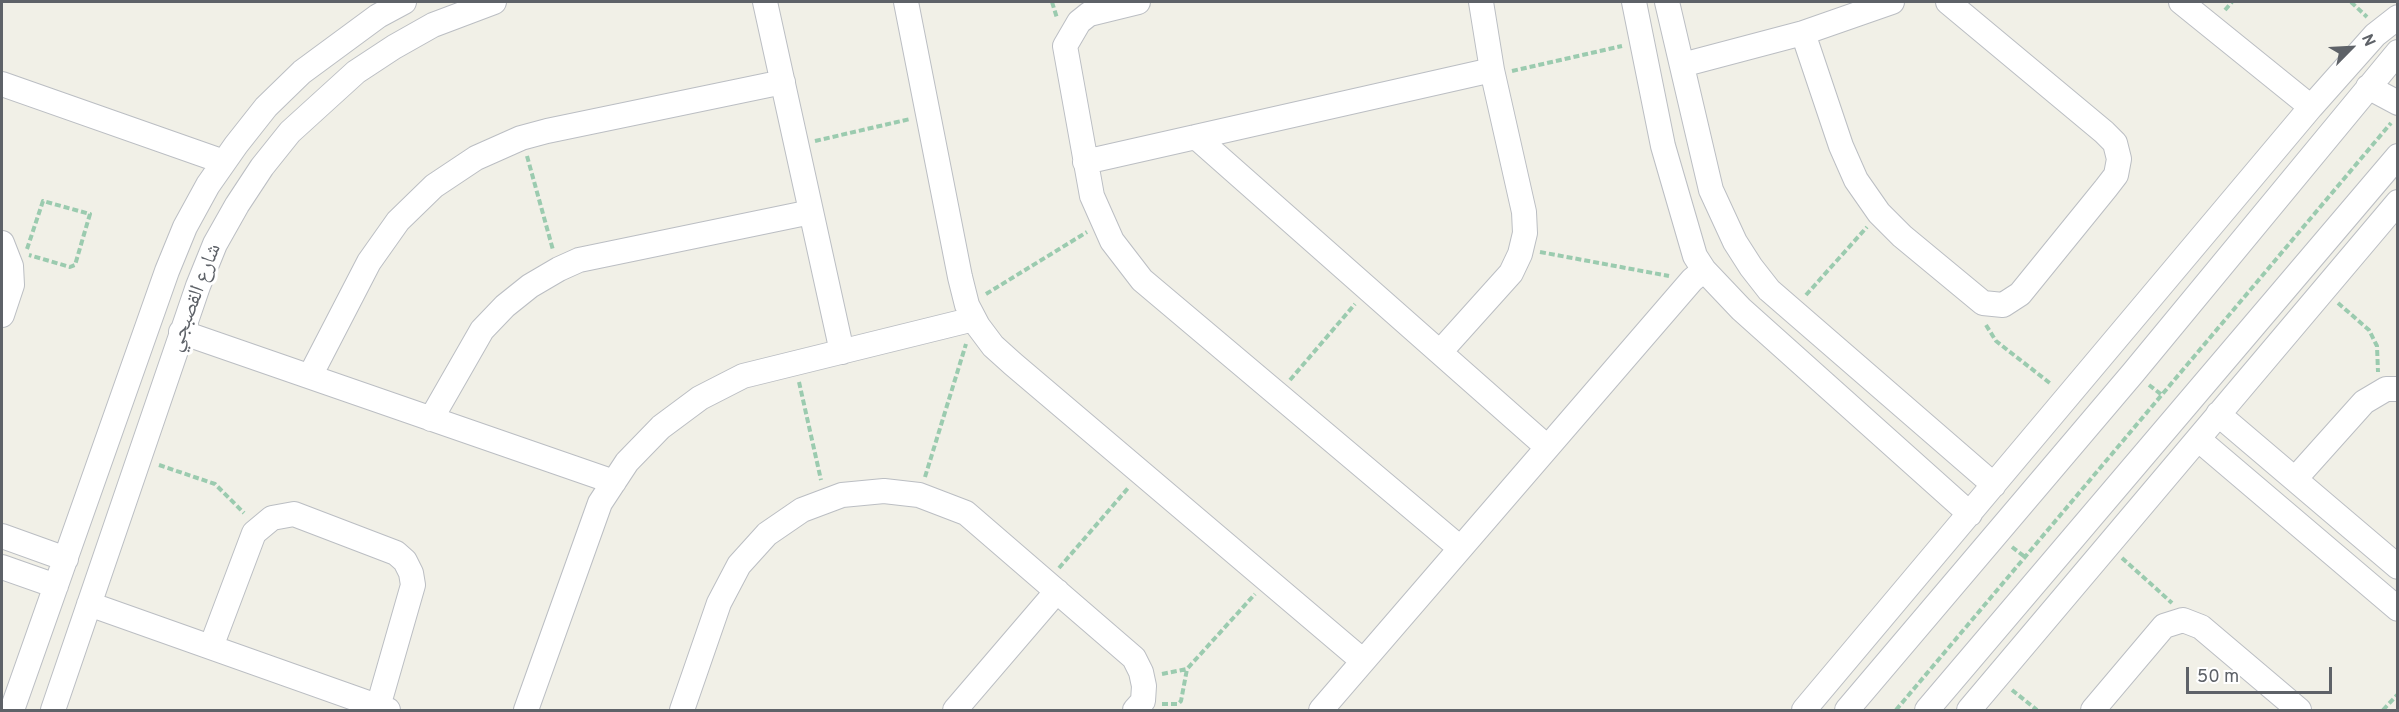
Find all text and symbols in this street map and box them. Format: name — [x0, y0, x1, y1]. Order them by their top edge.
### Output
north arrow — [2321, 18, 2381, 78]
text: N — [2356, 31, 2379, 50]
street label: شارع القصبجي — [164, 241, 228, 355]
scale bar — [2189, 655, 2334, 693]
text: 50 m — [2197, 666, 2239, 689]

